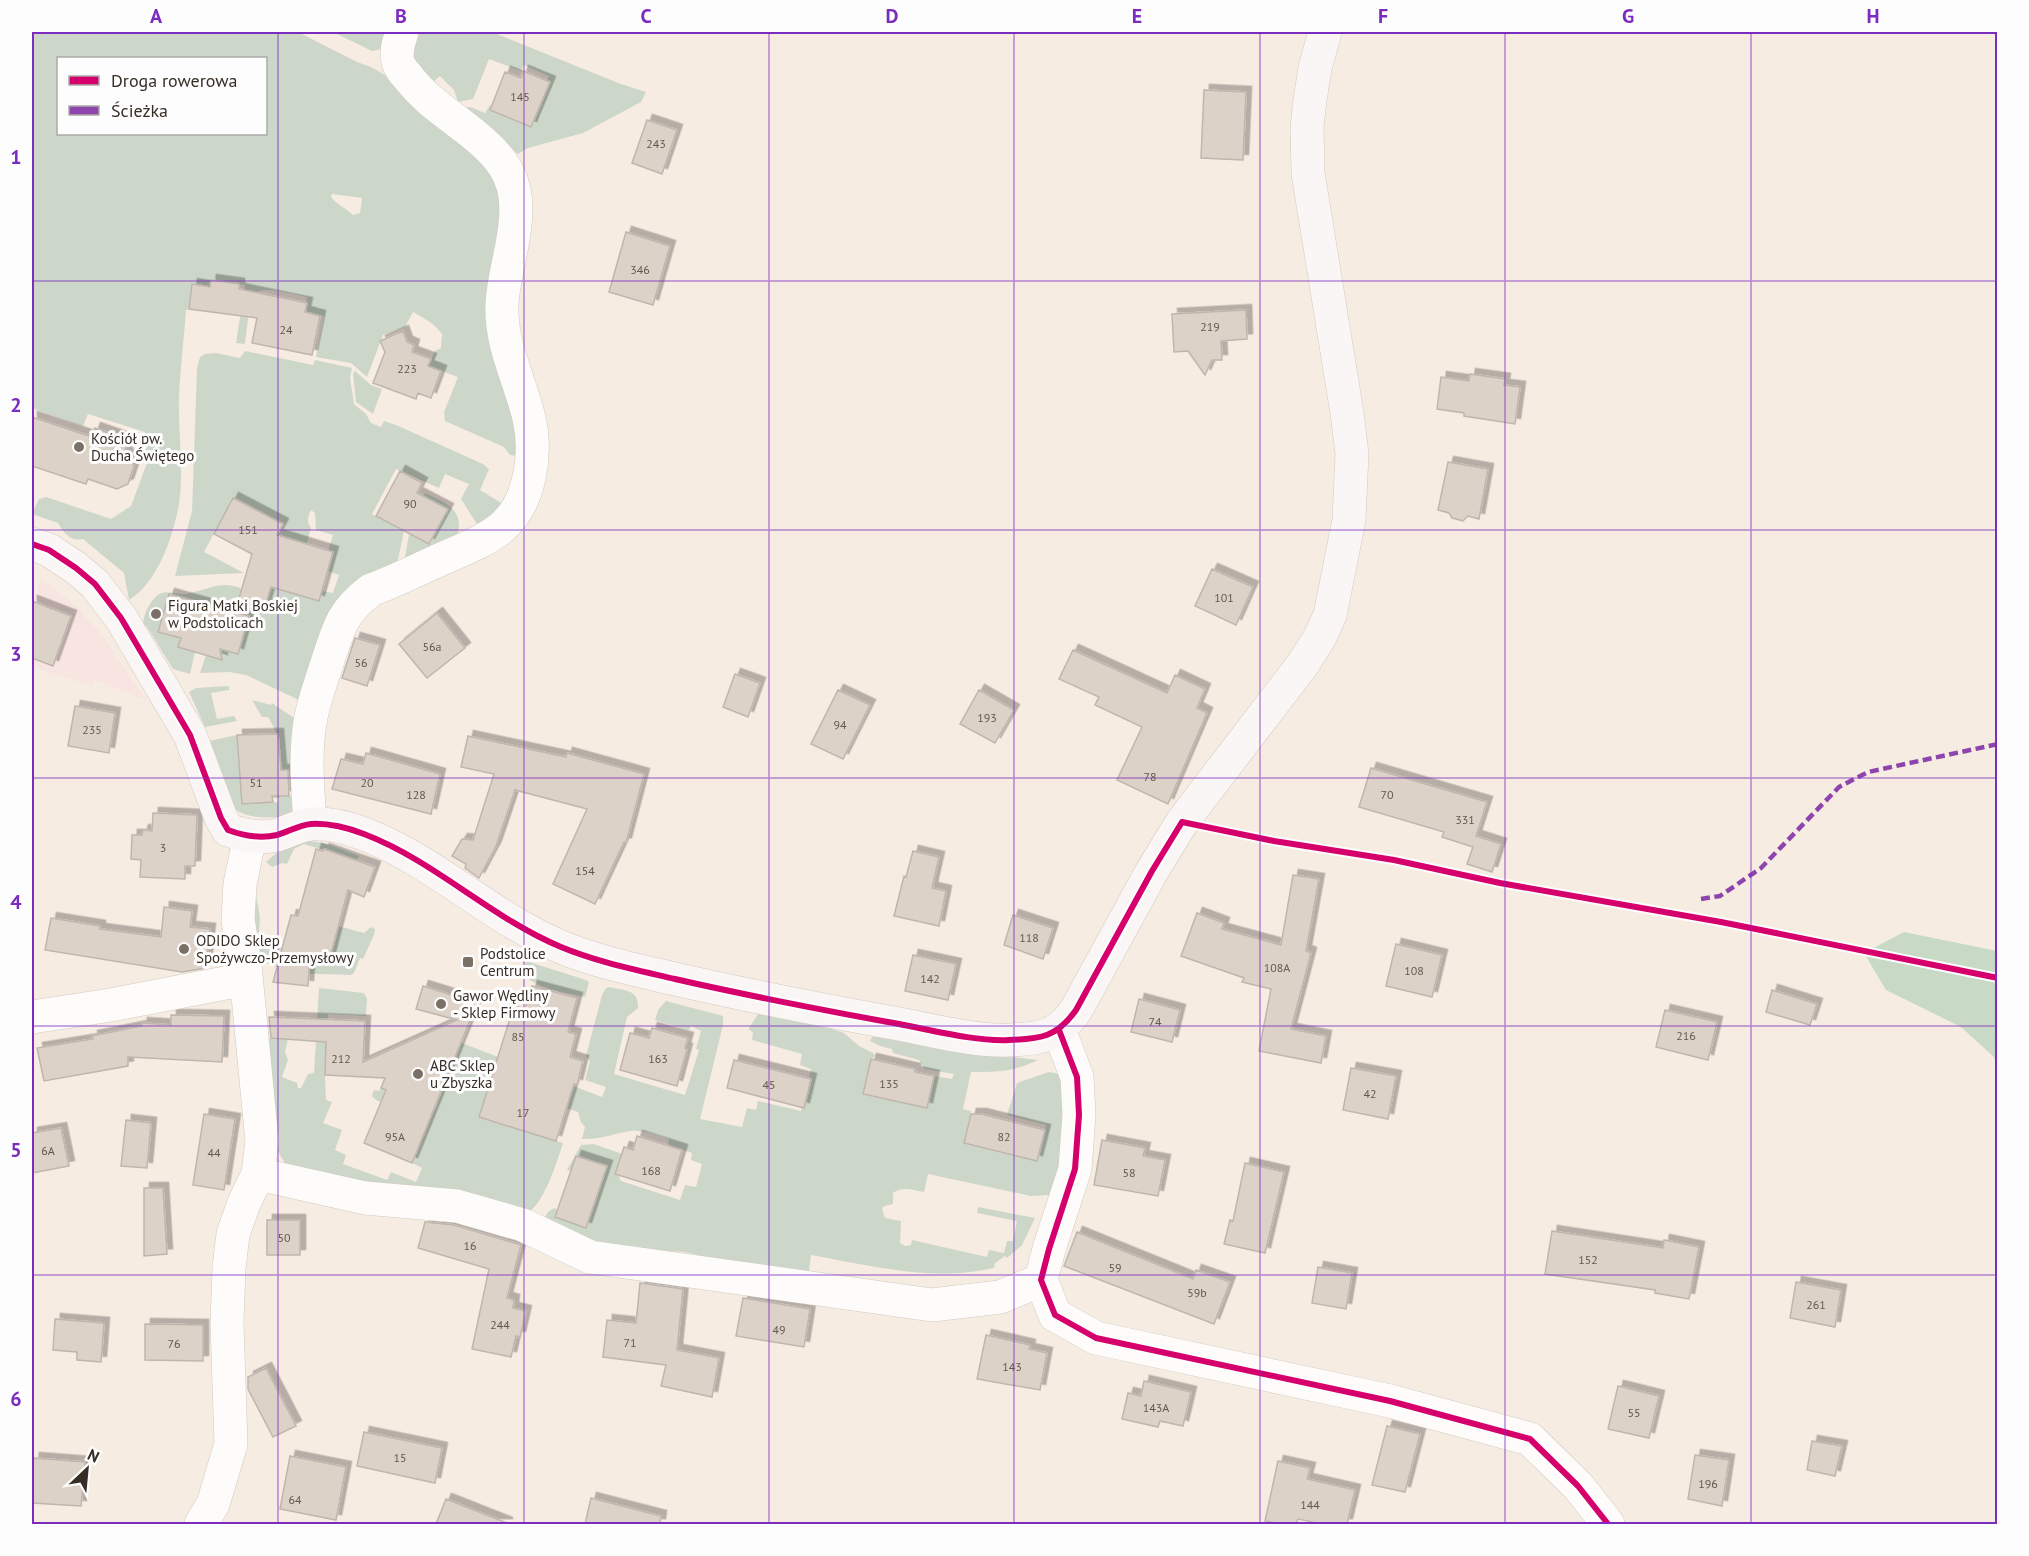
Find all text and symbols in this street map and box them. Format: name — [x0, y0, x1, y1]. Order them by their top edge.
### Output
text: A — [150, 3, 163, 29]
text: B — [395, 3, 407, 29]
text: C — [640, 3, 652, 29]
text: D — [886, 3, 899, 29]
text: E — [1132, 3, 1142, 29]
text: F — [1378, 3, 1388, 29]
text: G — [1622, 3, 1634, 29]
text: H — [1866, 3, 1880, 29]
legend — [57, 57, 267, 135]
text: Droga rowerowa — [111, 69, 237, 92]
house number: 145 — [510, 89, 530, 104]
text: Ścieżka — [111, 99, 168, 122]
house number: 243 — [646, 136, 666, 151]
text: 1 — [10, 144, 22, 170]
house number: 346 — [630, 262, 650, 277]
house number: 219 — [1200, 319, 1220, 334]
house number: 24 — [279, 322, 293, 337]
house number: 223 — [397, 361, 417, 376]
text: 2 — [10, 392, 22, 418]
place label: Kościół pw. Ducha Świętego — [91, 429, 194, 465]
marker: Kościół pw. Ducha Świętego — [72, 440, 86, 454]
house number: 90 — [403, 496, 417, 511]
house number: 151 — [238, 522, 258, 537]
house number: 101 — [1214, 590, 1234, 605]
place label: Figura Matki Boskiej w Podstolicach — [168, 596, 298, 632]
marker: Figura Matki Boskiej w Podstolicach — [149, 607, 163, 621]
house number: 56a — [422, 639, 442, 654]
text: 3 — [10, 641, 22, 667]
house number: 56 — [354, 655, 368, 670]
house number: 193 — [977, 710, 997, 725]
house number: 94 — [833, 717, 847, 732]
house number: 235 — [82, 722, 102, 737]
house number: 78 — [1143, 769, 1157, 784]
house number: 51 — [249, 775, 263, 790]
house number: 20 — [360, 775, 374, 790]
house number: 128 — [406, 787, 426, 802]
house number: 70 — [1380, 787, 1394, 802]
house number: 331 — [1455, 812, 1475, 827]
house number: 3 — [160, 840, 166, 855]
house number: 154 — [575, 863, 595, 878]
text: 4 — [10, 889, 22, 915]
house number: 118 — [1019, 930, 1039, 945]
place label: ODIDO Sklep Spożywczo-Przemysłowy — [196, 931, 354, 967]
marker: ODIDO Sklep Spożywczo-Przemysłowy — [177, 942, 191, 956]
place label: Podstolice Centrum — [480, 944, 546, 980]
marker: Podstolice Centrum — [461, 955, 475, 969]
house number: 108A — [1264, 960, 1290, 975]
house number: 108 — [1404, 963, 1424, 978]
house number: 142 — [920, 971, 940, 986]
place label: Gawor Wędliny - Sklep Firmowy — [453, 986, 556, 1022]
marker: Gawor Wędliny - Sklep Firmowy — [434, 997, 448, 1011]
house number: 74 — [1148, 1014, 1162, 1029]
house number: 216 — [1676, 1028, 1696, 1043]
house number: 85 — [511, 1029, 525, 1044]
house number: 212 — [331, 1051, 351, 1066]
house number: 163 — [648, 1051, 668, 1066]
place label: ABC Sklep u Zbyszka — [430, 1056, 495, 1092]
marker: ABC Sklep u Zbyszka — [411, 1067, 425, 1081]
house number: 135 — [879, 1076, 899, 1091]
house number: 45 — [762, 1077, 776, 1092]
house number: 42 — [1363, 1086, 1377, 1101]
house number: 17 — [516, 1105, 530, 1120]
house number: 95A — [385, 1129, 405, 1144]
house number: 82 — [997, 1129, 1011, 1144]
text: 5 — [10, 1137, 22, 1163]
house number: 6A — [41, 1143, 55, 1158]
house number: 44 — [207, 1145, 221, 1160]
house number: 168 — [641, 1163, 661, 1178]
house number: 58 — [1122, 1165, 1136, 1180]
house number: 50 — [277, 1230, 291, 1245]
house number: 16 — [463, 1238, 477, 1253]
house number: 152 — [1578, 1252, 1598, 1267]
house number: 59 — [1108, 1260, 1122, 1275]
house number: 59b — [1187, 1285, 1207, 1300]
house number: 261 — [1806, 1297, 1826, 1312]
house number: 244 — [490, 1317, 510, 1332]
house number: 49 — [772, 1322, 786, 1337]
house number: 71 — [623, 1335, 637, 1350]
house number: 76 — [167, 1336, 181, 1351]
house number: 143 — [1002, 1359, 1022, 1374]
text: 6 — [10, 1386, 22, 1412]
house number: 143A — [1143, 1400, 1169, 1415]
house number: 55 — [1627, 1405, 1641, 1420]
north arrow — [57, 1439, 117, 1499]
text: N — [84, 1444, 103, 1467]
house number: 15 — [393, 1450, 407, 1465]
house number: 196 — [1698, 1476, 1718, 1491]
house number: 64 — [288, 1492, 302, 1507]
house number: 144 — [1300, 1497, 1320, 1512]

